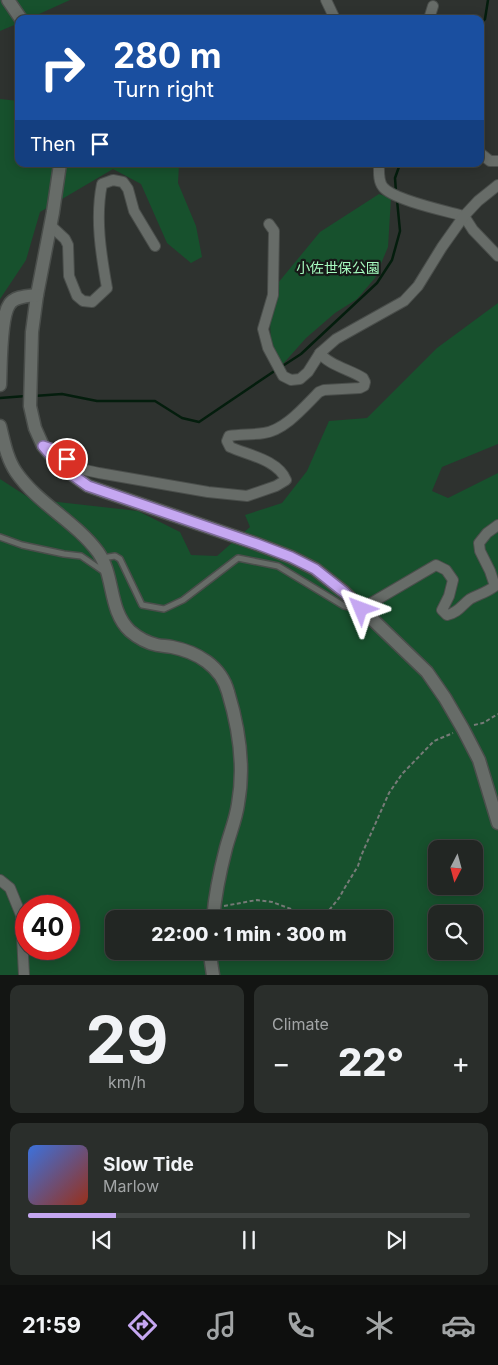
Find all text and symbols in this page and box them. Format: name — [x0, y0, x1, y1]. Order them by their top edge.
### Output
text: 280 m — [113, 34, 222, 76]
icon: right — [30, 35, 95, 100]
text: Turn right — [113, 76, 214, 102]
icon: arrive — [86, 130, 114, 158]
text: Then — [30, 133, 76, 156]
park label: 小佐世保公園 — [296, 259, 380, 276]
pin — [46, 438, 88, 480]
icon: arrive — [53, 445, 81, 473]
position arrow — [334, 582, 386, 634]
north arrow — [428, 840, 482, 895]
map controls — [428, 840, 483, 960]
speed limit sign: 40 — [15, 895, 80, 960]
button: search — [428, 905, 483, 960]
text: 22:00 · 1 min · 300 m — [151, 923, 347, 946]
text: 29 — [85, 1000, 169, 1079]
text: Climate — [272, 1014, 329, 1034]
text: 22° — [338, 1039, 404, 1085]
text: − — [272, 1046, 291, 1080]
text: + — [451, 1046, 470, 1080]
text: km/h — [108, 1072, 146, 1092]
text: Slow Tide — [103, 1153, 194, 1176]
text: Marlow — [103, 1176, 159, 1196]
icon: previous — [88, 1226, 116, 1254]
icon: pause — [235, 1226, 263, 1254]
icon: next — [382, 1226, 410, 1254]
icon: directions — [125, 1308, 160, 1343]
icon: music — [204, 1308, 239, 1343]
icon: phone — [283, 1308, 318, 1343]
icon: climate — [362, 1308, 397, 1343]
icon: car — [441, 1308, 476, 1343]
text: 21:59 — [22, 1312, 81, 1338]

